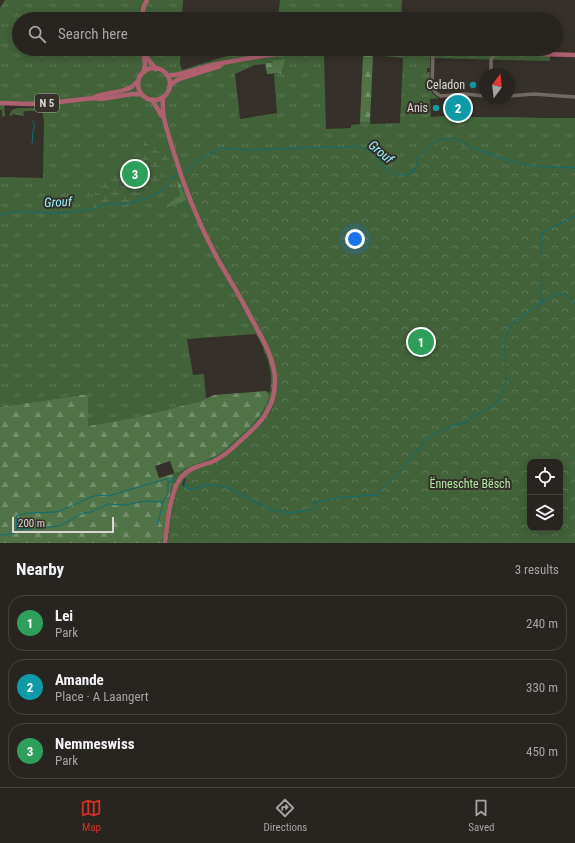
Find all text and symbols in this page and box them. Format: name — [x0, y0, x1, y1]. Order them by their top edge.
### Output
search box — [12, 12, 563, 56]
icon: search — [26, 23, 48, 45]
text: Search here — [58, 25, 128, 43]
north arrow — [479, 68, 515, 104]
place label: Celadon — [426, 78, 465, 92]
marker: Celadon — [468, 80, 478, 90]
pin: 2 — [445, 93, 471, 123]
road number: N 5 — [35, 94, 59, 112]
place label: Anis — [407, 101, 428, 115]
marker: Anis — [431, 103, 441, 113]
water label: Grouf — [366, 137, 397, 167]
pin: 3 — [122, 159, 148, 189]
water label: Grouf — [44, 194, 73, 210]
your location — [345, 229, 365, 249]
pin: 1 — [408, 327, 434, 357]
map controls — [527, 459, 563, 531]
button: locate — [527, 459, 563, 495]
park label: Ënneschte Bësch — [430, 476, 511, 491]
button: layers — [527, 495, 563, 531]
scale bar — [12, 515, 114, 534]
text: 200 m — [18, 517, 45, 530]
text: Nearby — [16, 559, 64, 579]
text: 3 results — [515, 562, 559, 577]
text: Lei — [55, 607, 73, 625]
text: 1 — [27, 616, 33, 631]
text: 240 m — [526, 616, 558, 631]
text: Park — [55, 625, 78, 640]
text: Amande — [55, 671, 104, 689]
text: 2 — [27, 680, 33, 695]
text: 330 m — [526, 680, 558, 695]
text: Place · A Laangert — [55, 689, 149, 704]
text: Nemmeswiss — [55, 735, 135, 753]
text: 3 — [27, 744, 33, 759]
text: 450 m — [526, 744, 558, 759]
text: Park — [55, 753, 78, 768]
tab: Map — [80, 797, 102, 834]
tab: Directions — [263, 797, 307, 834]
tab: Saved — [468, 797, 495, 834]

